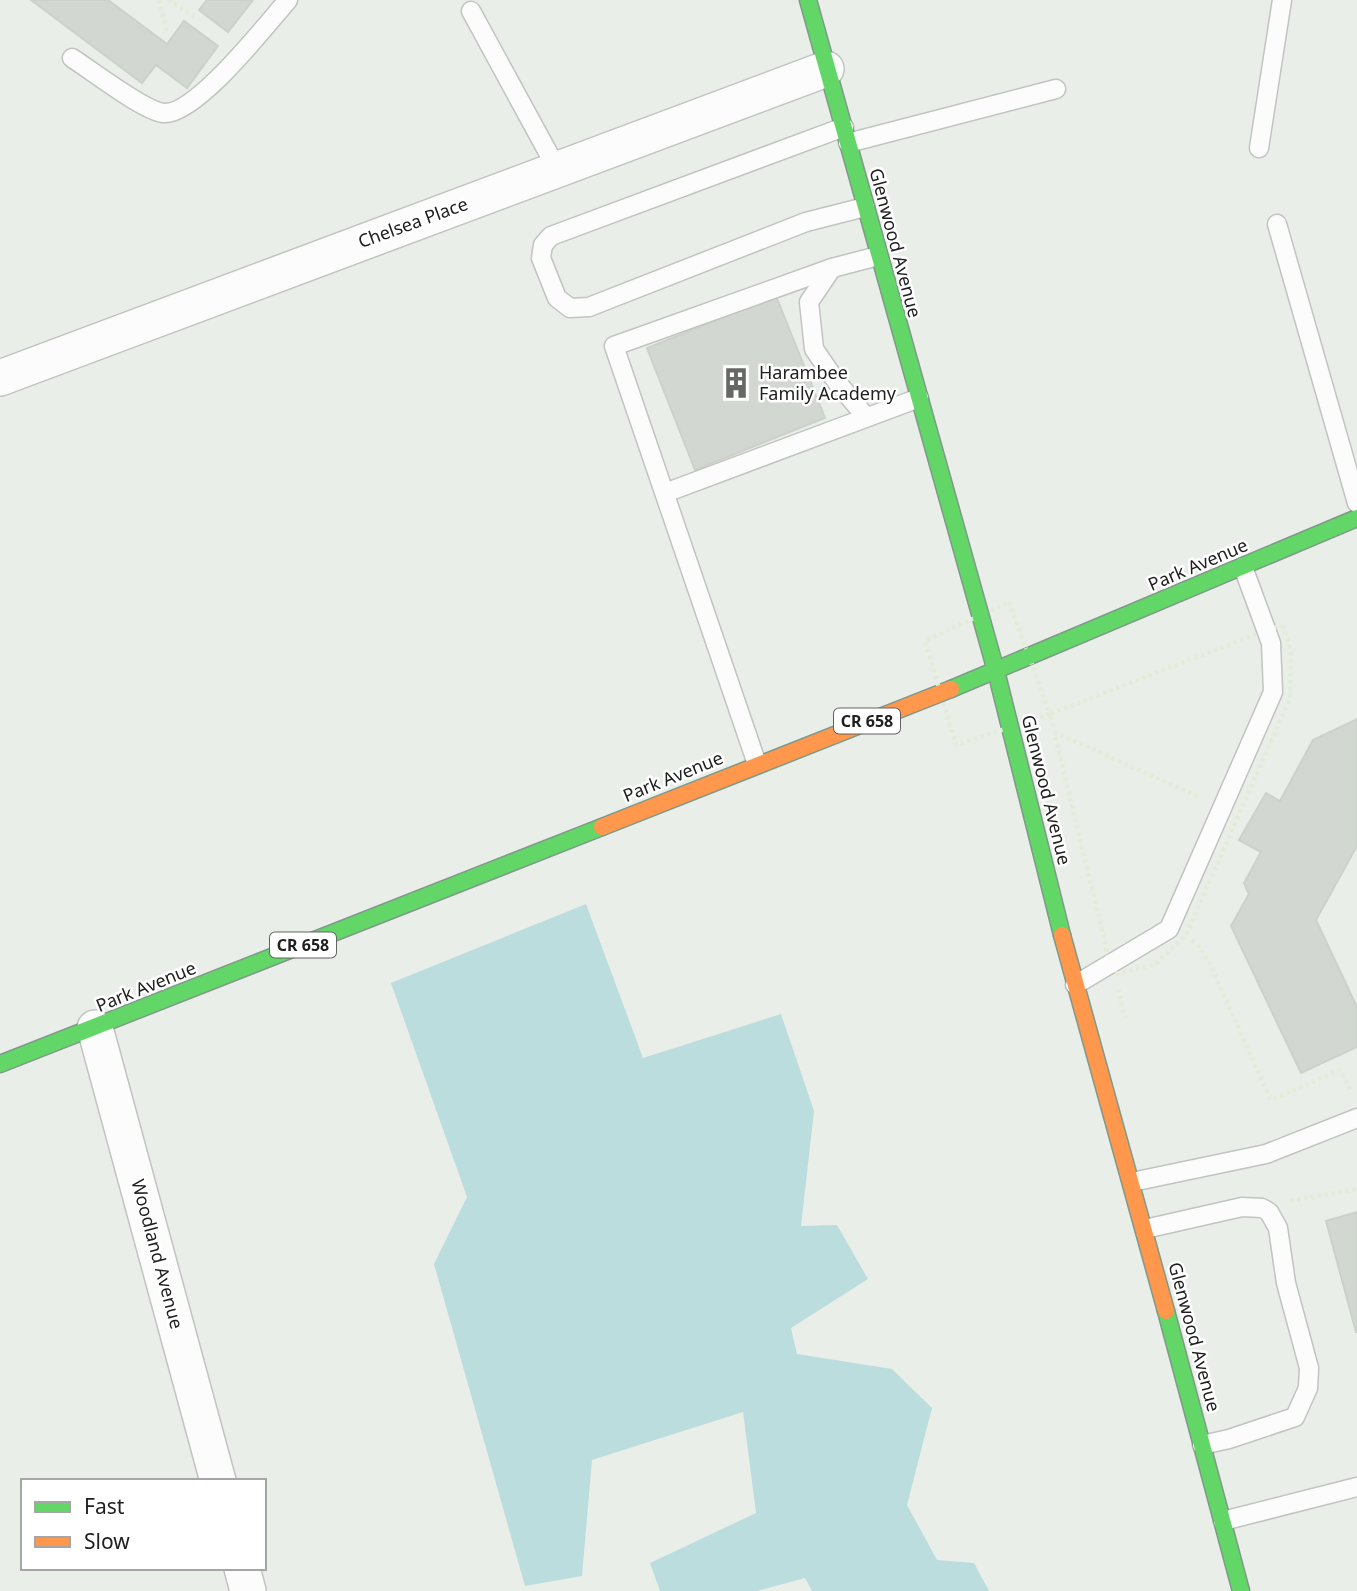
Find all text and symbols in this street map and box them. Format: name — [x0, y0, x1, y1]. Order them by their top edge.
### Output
street label: Glenwood Avenue — [864, 165, 927, 320]
street label: Chelsea Place — [354, 191, 471, 253]
place label: Harambee Family Academy — [759, 360, 897, 405]
building icon: Harambee Family Academy — [719, 366, 753, 400]
street label: Park Avenue — [1144, 532, 1251, 596]
road number: CR 658 — [834, 708, 900, 734]
street label: Glenwood Avenue — [1017, 712, 1077, 867]
street label: Park Avenue — [619, 745, 726, 807]
road number: CR 658 — [270, 932, 336, 958]
street label: Park Avenue — [92, 955, 199, 1017]
street label: Woodland Avenue — [126, 1176, 189, 1331]
street label: Glenwood Avenue — [1163, 1259, 1226, 1414]
legend — [21, 1479, 266, 1570]
text: Fast — [84, 1492, 125, 1520]
text: Slow — [84, 1527, 130, 1555]

